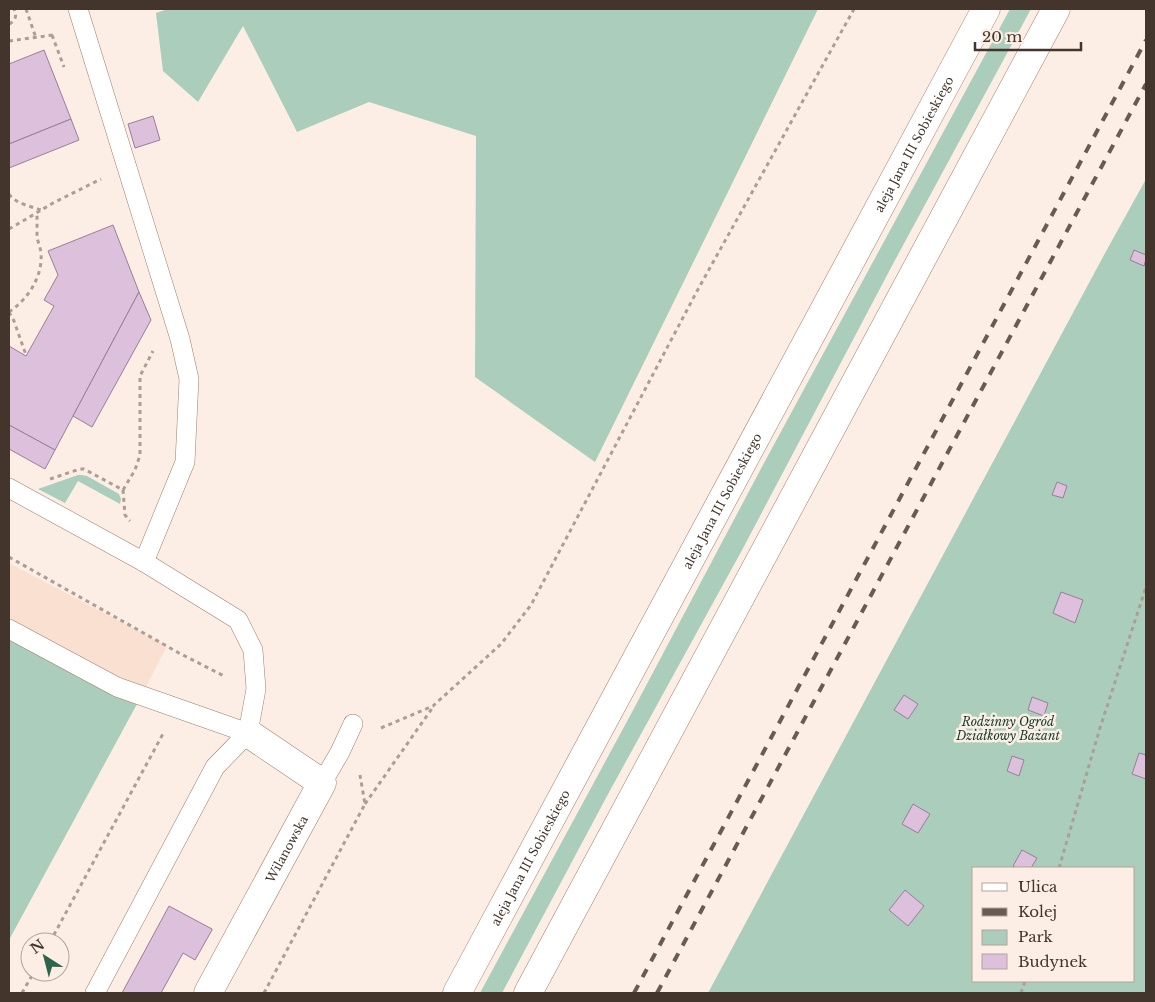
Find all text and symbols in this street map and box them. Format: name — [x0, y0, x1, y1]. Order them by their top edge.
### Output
scale bar — [975, 20, 1081, 52]
text: 20 m — [982, 27, 1022, 46]
street label: aleja Jana III Sobieskiego — [871, 73, 956, 214]
street label: aleja Jana III Sobieskiego — [679, 430, 764, 571]
park label: Rodzinny Ogród Działkowy Bażant — [955, 714, 1060, 743]
street label: aleja Jana III Sobieskiego — [487, 787, 573, 928]
street label: Wilanowska — [261, 812, 311, 886]
legend — [972, 867, 1135, 982]
text: Ulica — [1018, 877, 1058, 896]
text: Kolej — [1018, 902, 1057, 921]
text: Park — [1018, 927, 1054, 946]
north arrow — [20, 932, 70, 982]
text: N — [27, 935, 48, 958]
text: Budynek — [1018, 952, 1088, 971]

